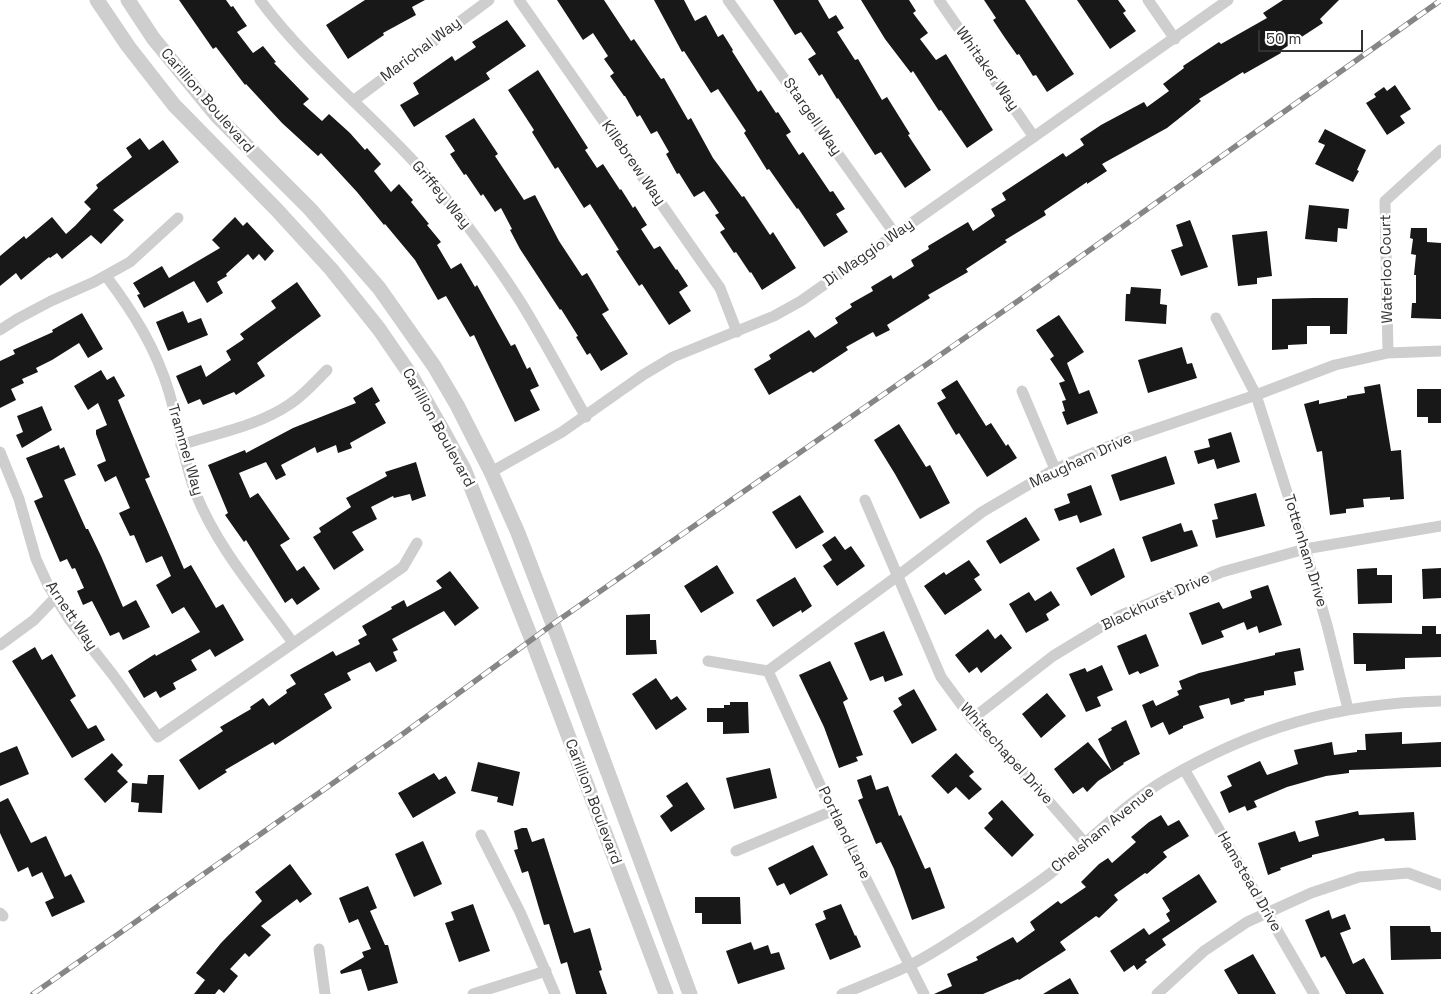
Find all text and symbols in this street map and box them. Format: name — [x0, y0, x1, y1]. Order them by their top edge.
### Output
street label: Marichal Way — [377, 14, 465, 86]
scale bar — [1261, 20, 1366, 52]
street label: Whitaker Way — [951, 24, 1023, 114]
text: 50 m — [1266, 29, 1301, 48]
street label: Carillion Boulevard — [157, 45, 257, 157]
street label: Stargell Way — [779, 75, 845, 159]
street label: Killebrew Way — [597, 117, 669, 209]
street label: Griffey Way — [407, 157, 475, 233]
street label: Waterloo Court — [1377, 214, 1397, 324]
street label: Di Maggio Way — [821, 215, 917, 291]
street label: Carillion Boulevard — [398, 365, 478, 491]
street label: Trammel Way — [163, 402, 207, 498]
street label: Maugham Drive — [1027, 429, 1135, 493]
street label: Tottenham Drive — [1279, 492, 1331, 610]
street label: Blackhurst Drive — [1099, 569, 1213, 635]
street label: Arnett Way — [41, 578, 101, 654]
street label: Whitechapel Drive — [956, 700, 1056, 808]
street label: Carillion Boulevard — [561, 737, 625, 867]
street label: Chelsham Avenue — [1048, 783, 1158, 877]
street label: Portland Lane — [814, 784, 874, 882]
street label: Hamstead Drive — [1213, 829, 1285, 935]

